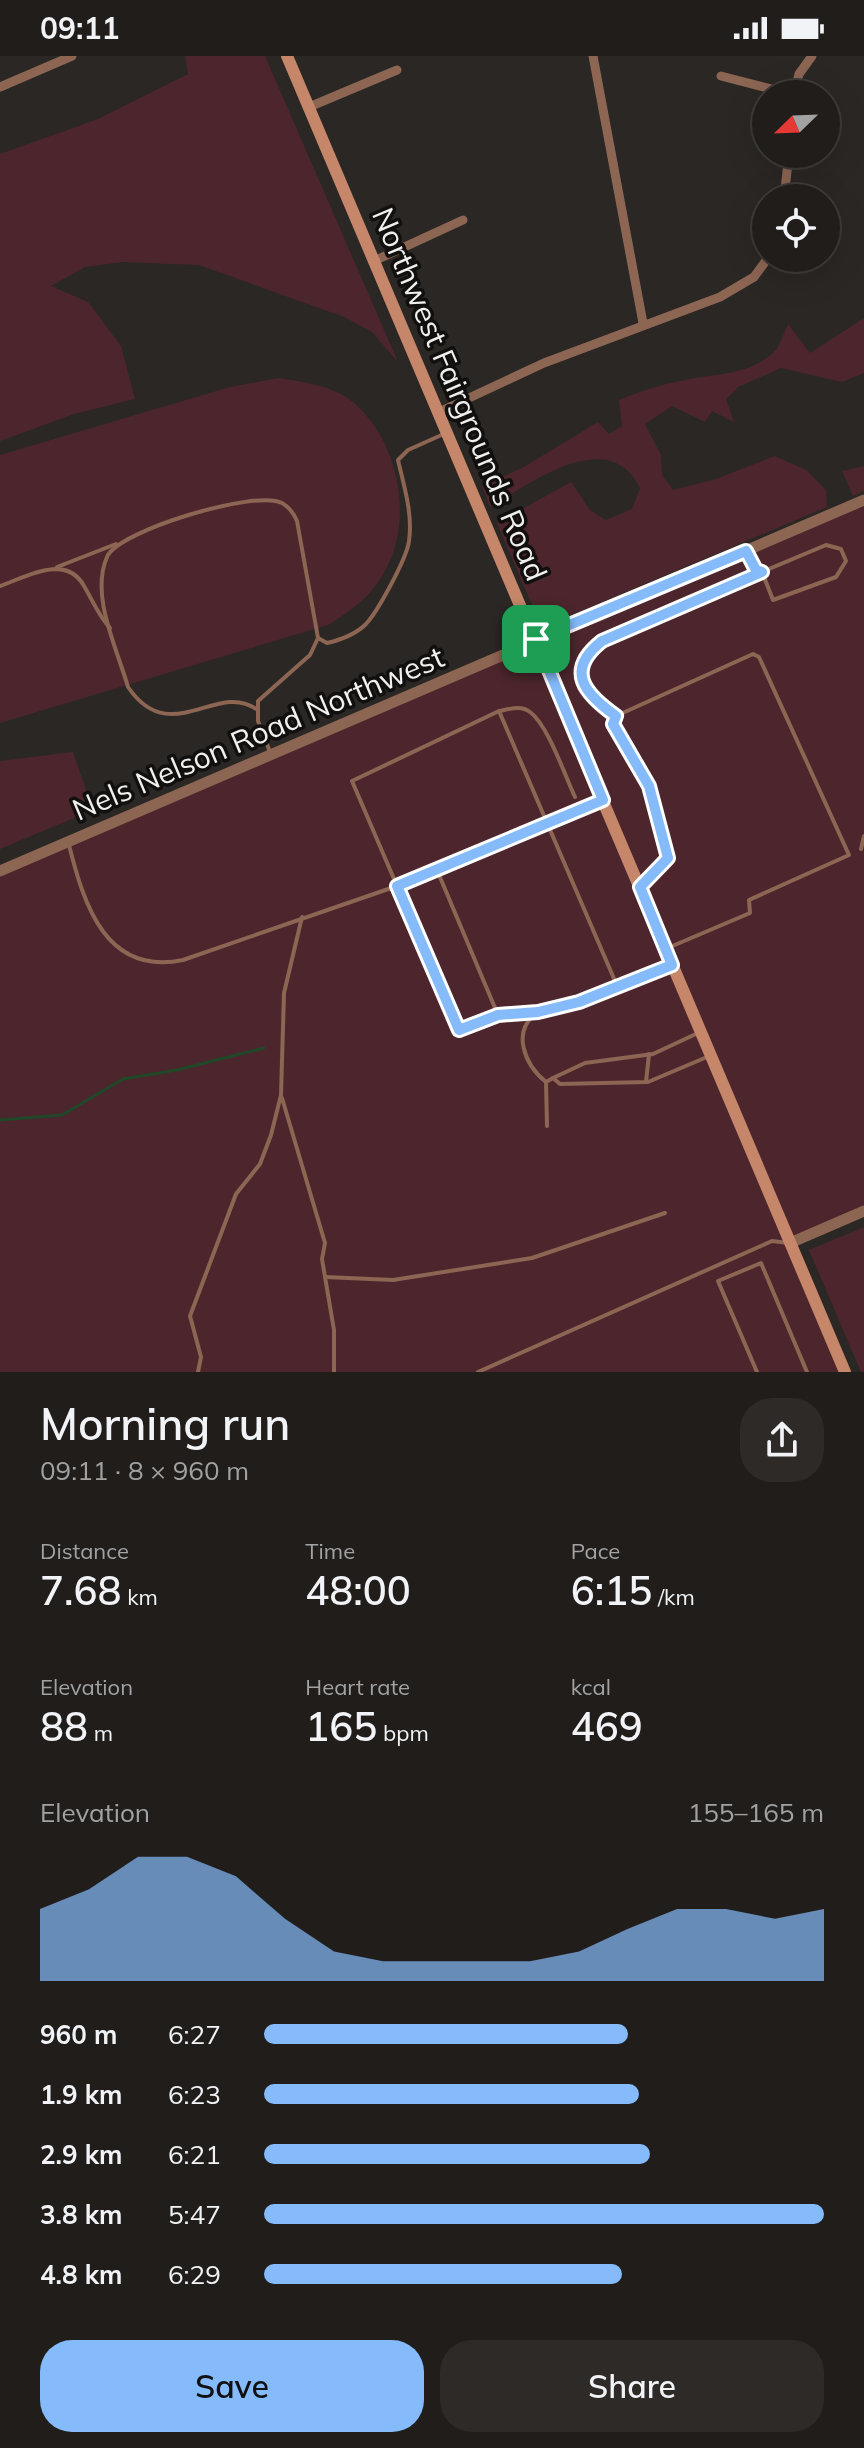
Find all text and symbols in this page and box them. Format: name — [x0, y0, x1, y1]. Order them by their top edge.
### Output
text: 09:11 — [40, 9, 119, 47]
north arrow — [752, 80, 840, 168]
map controls — [752, 80, 840, 272]
button: locate — [752, 184, 840, 272]
street label: Northwest Fairgrounds Road — [364, 202, 556, 586]
pin — [502, 605, 570, 673]
icon: arrive — [514, 617, 558, 661]
street label: Nels Nelson Road Northwest — [67, 637, 449, 829]
text: Morning run — [40, 1396, 290, 1451]
button: share — [740, 1398, 824, 1482]
text: 09:11 · 8 × 960 m — [40, 1454, 249, 1487]
text: Distance — [40, 1537, 129, 1565]
text: Time — [305, 1537, 355, 1565]
text: Pace — [571, 1537, 620, 1565]
text: 7.68 — [40, 1565, 121, 1615]
text: 48:00 — [305, 1565, 411, 1615]
text: 6:15 — [571, 1565, 652, 1615]
text: km — [121, 1583, 158, 1611]
text: /km — [652, 1583, 695, 1611]
text: Elevation — [40, 1673, 133, 1701]
text: Heart rate — [305, 1673, 410, 1701]
text: kcal — [571, 1673, 611, 1701]
text: 88 — [40, 1701, 88, 1751]
text: 165 — [305, 1701, 377, 1751]
text: 469 — [571, 1701, 643, 1751]
text: m — [88, 1719, 113, 1747]
text: bpm — [377, 1719, 429, 1747]
text: Elevation — [40, 1796, 150, 1829]
text: 155–165 m — [688, 1796, 824, 1829]
text: 960 m — [40, 2018, 117, 2051]
text: 6:27 — [168, 2018, 221, 2051]
text: 1.9 km — [40, 2078, 123, 2111]
text: 6:23 — [168, 2078, 221, 2111]
text: 2.9 km — [40, 2138, 123, 2171]
text: 6:21 — [168, 2138, 221, 2171]
text: 3.8 km — [40, 2198, 123, 2231]
text: 5:47 — [168, 2198, 221, 2231]
text: 4.8 km — [40, 2258, 123, 2291]
text: 6:29 — [168, 2258, 221, 2291]
button: Save — [40, 2340, 424, 2432]
button: Share — [440, 2340, 824, 2432]

